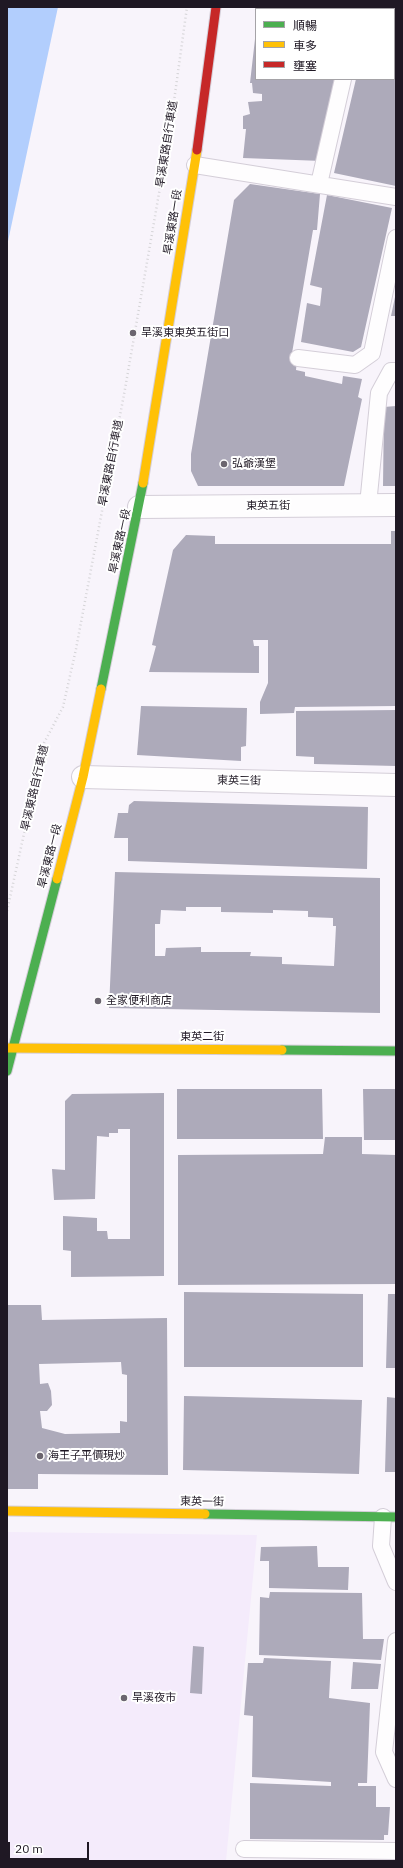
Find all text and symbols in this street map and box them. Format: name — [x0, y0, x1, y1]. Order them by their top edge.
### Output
legend — [255, 8, 395, 80]
text: 順暢 — [293, 18, 317, 33]
text: 車多 — [293, 38, 317, 53]
text: 壅塞 — [293, 58, 317, 73]
street label: 旱溪東路自行車道 — [154, 100, 180, 188]
street label: 旱溪東路一段 — [161, 188, 185, 256]
place label: 旱溪東東英五街口 — [141, 326, 229, 340]
marker: 旱溪東東英五街口 — [128, 328, 138, 338]
street label: 旱溪東路自行車道 — [96, 419, 126, 507]
place label: 弘爺漢堡 — [232, 457, 276, 471]
marker: 弘爺漢堡 — [219, 459, 229, 469]
street label: 東英五街 — [246, 499, 290, 513]
street label: 旱溪東路一段 — [107, 507, 133, 575]
street label: 旱溪東路自行車道 — [19, 744, 51, 832]
street label: 東英三街 — [217, 774, 261, 788]
street label: 旱溪東路一段 — [36, 822, 64, 890]
place label: 全家便利商店 — [106, 994, 172, 1008]
marker: 全家便利商店 — [93, 996, 103, 1006]
street label: 東英二街 — [180, 1030, 224, 1044]
place label: 海王子平價現炒 — [48, 1449, 125, 1463]
marker: 海王子平價現炒 — [35, 1451, 45, 1461]
street label: 東英一街 — [180, 1495, 224, 1509]
place label: 旱溪夜市 — [132, 1691, 176, 1705]
marker: 旱溪夜市 — [119, 1693, 129, 1703]
scale bar — [10, 1834, 91, 1860]
text: 20 m — [15, 1841, 43, 1856]

